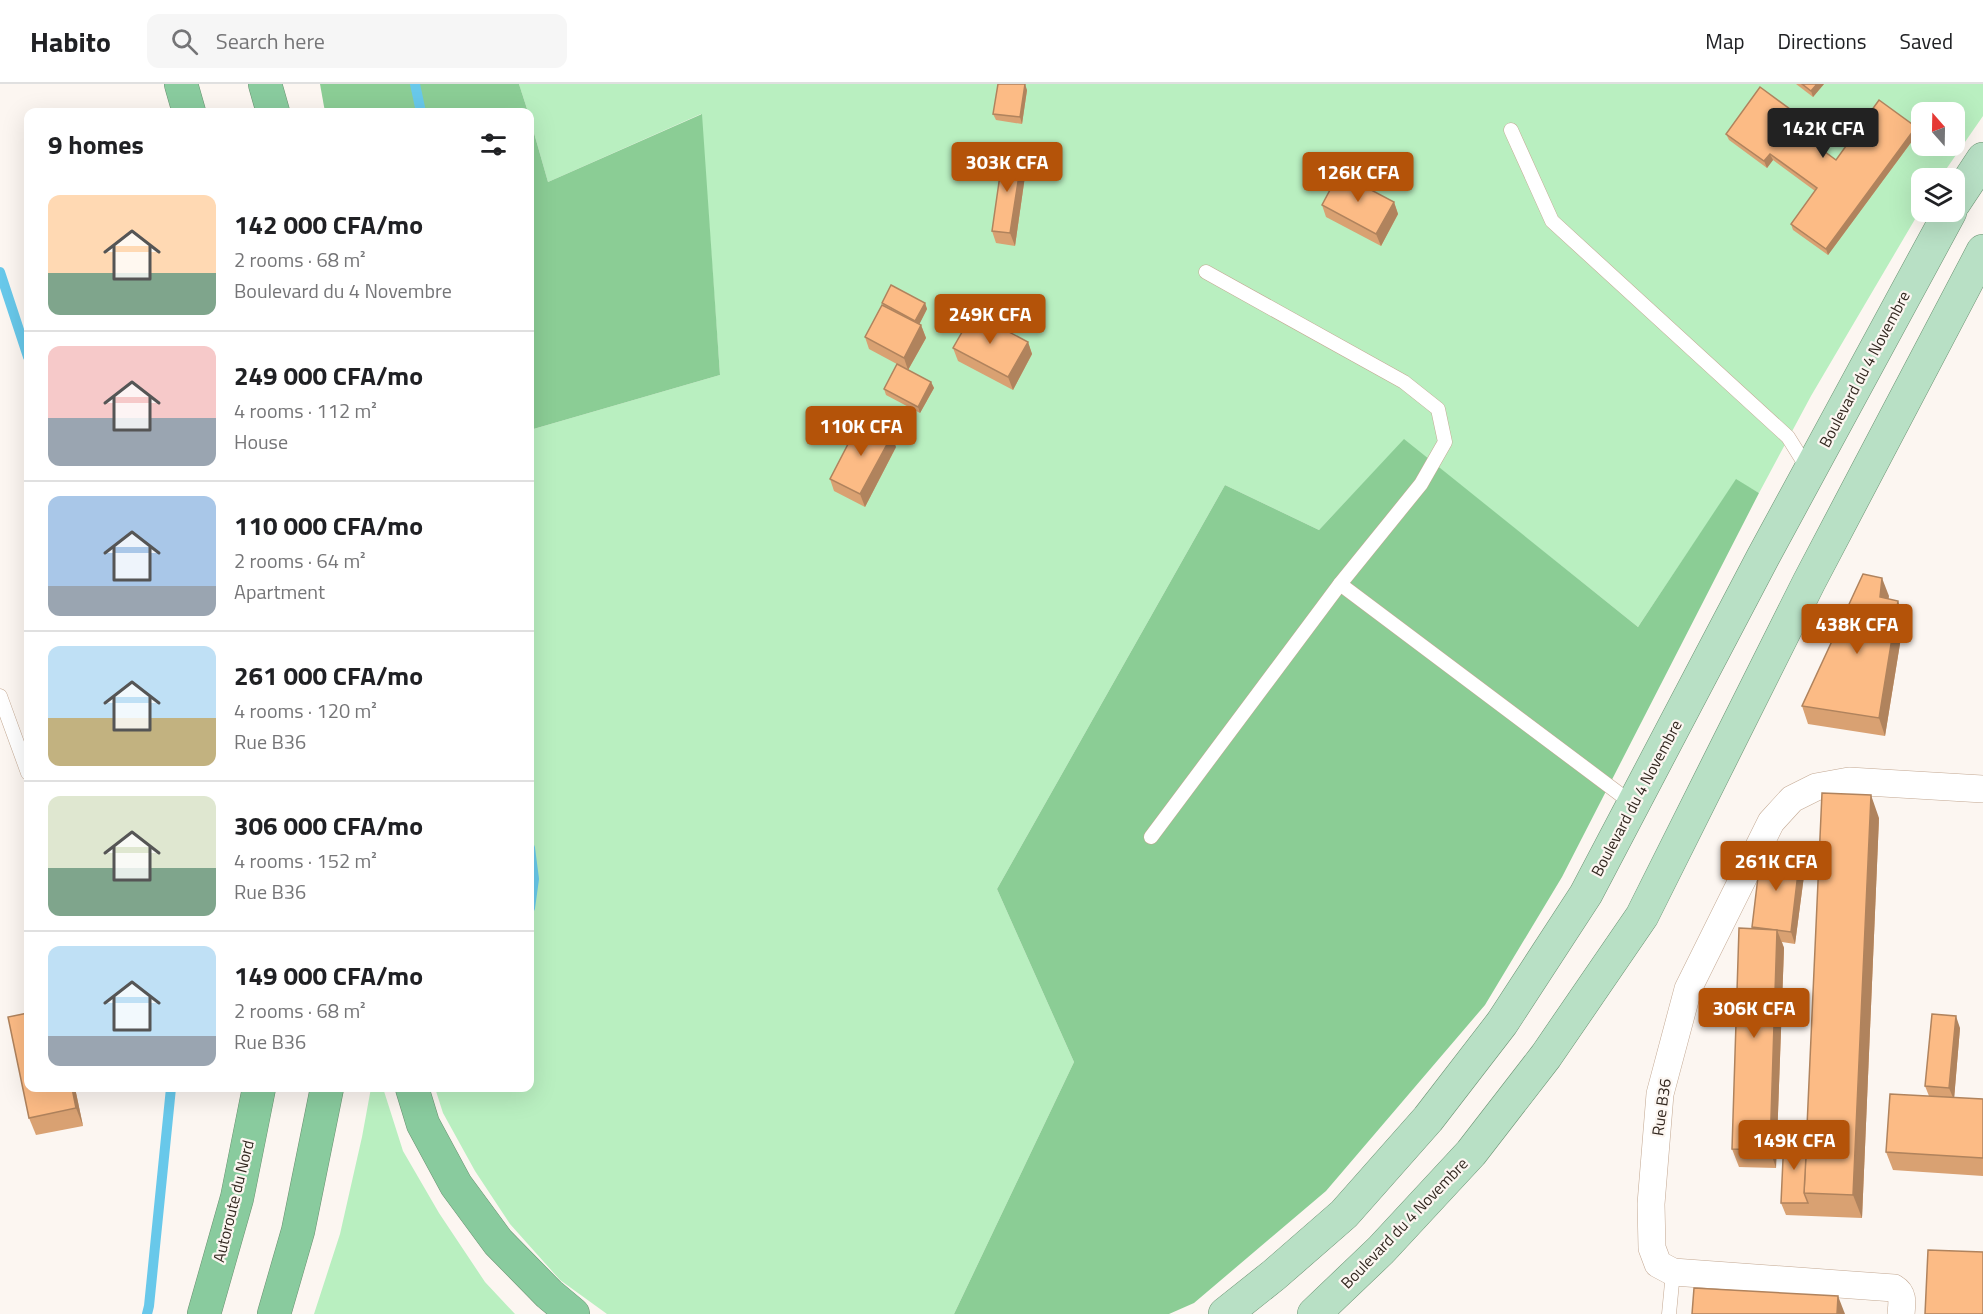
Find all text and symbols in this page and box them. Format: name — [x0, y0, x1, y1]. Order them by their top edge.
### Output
search box — [147, 14, 567, 68]
text: Habito — [30, 20, 111, 63]
text: Search here — [216, 24, 325, 58]
icon: search — [168, 25, 201, 58]
text: Map — [1705, 25, 1745, 57]
text: Directions — [1778, 25, 1867, 57]
text: Saved — [1900, 25, 1953, 57]
north arrow — [1911, 102, 1965, 156]
map controls — [1911, 102, 1965, 222]
pin: 142K CFA — [1761, 108, 1885, 159]
text: 142K CFA — [1782, 112, 1864, 143]
text: 9 homes — [48, 125, 144, 164]
icon: filters — [477, 128, 510, 161]
pin: 303K CFA — [945, 142, 1069, 193]
text: 303K CFA — [966, 146, 1048, 177]
pin: 126K CFA — [1296, 152, 1420, 203]
text: 126K CFA — [1317, 156, 1399, 187]
button: layers — [1911, 168, 1965, 222]
text: 142 000 CFA/mo — [234, 205, 423, 244]
icon: home — [96, 219, 168, 291]
text: 2 rooms · 68 m² — [234, 244, 366, 275]
text: Boulevard du 4 Novembre — [234, 275, 452, 306]
street label: Boulevard du 4 Novembre — [1813, 286, 1915, 452]
pin: 249K CFA — [928, 294, 1052, 345]
text: 249K CFA — [949, 298, 1031, 329]
text: 249 000 CFA/mo — [234, 356, 423, 395]
icon: home — [96, 370, 168, 442]
text: 4 rooms · 112 m² — [234, 395, 377, 426]
pin: 110K CFA — [799, 406, 923, 457]
text: 110K CFA — [820, 410, 902, 441]
text: House — [234, 426, 288, 457]
text: 110 000 CFA/mo — [234, 506, 423, 545]
icon: home — [96, 520, 168, 592]
text: 2 rooms · 64 m² — [234, 545, 366, 576]
text: Apartment — [234, 576, 325, 607]
pin: 438K CFA — [1795, 604, 1919, 655]
text: 438K CFA — [1816, 608, 1898, 639]
text: 261 000 CFA/mo — [234, 656, 423, 695]
icon: home — [96, 670, 168, 742]
text: 4 rooms · 120 m² — [234, 695, 377, 726]
street label: Boulevard du 4 Novembre — [1585, 715, 1687, 881]
text: Rue B36 — [234, 726, 306, 757]
text: 306 000 CFA/mo — [234, 806, 423, 845]
icon: home — [96, 820, 168, 892]
pin: 261K CFA — [1714, 841, 1838, 892]
text: 4 rooms · 152 m² — [234, 845, 377, 876]
text: 261K CFA — [1735, 845, 1817, 876]
text: Rue B36 — [234, 876, 306, 907]
text: 149 000 CFA/mo — [234, 956, 423, 995]
icon: home — [96, 970, 168, 1042]
pin: 306K CFA — [1692, 988, 1816, 1039]
text: 306K CFA — [1713, 992, 1795, 1023]
text: 2 rooms · 68 m² — [234, 995, 366, 1026]
text: Rue B36 — [234, 1026, 306, 1057]
street label: Rue B36 — [1645, 1077, 1677, 1137]
pin: 149K CFA — [1732, 1120, 1856, 1171]
text: 149K CFA — [1753, 1124, 1835, 1155]
street label: Autoroute du Nord — [206, 1137, 260, 1265]
street label: Boulevard du 4 Novembre — [1335, 1152, 1473, 1294]

